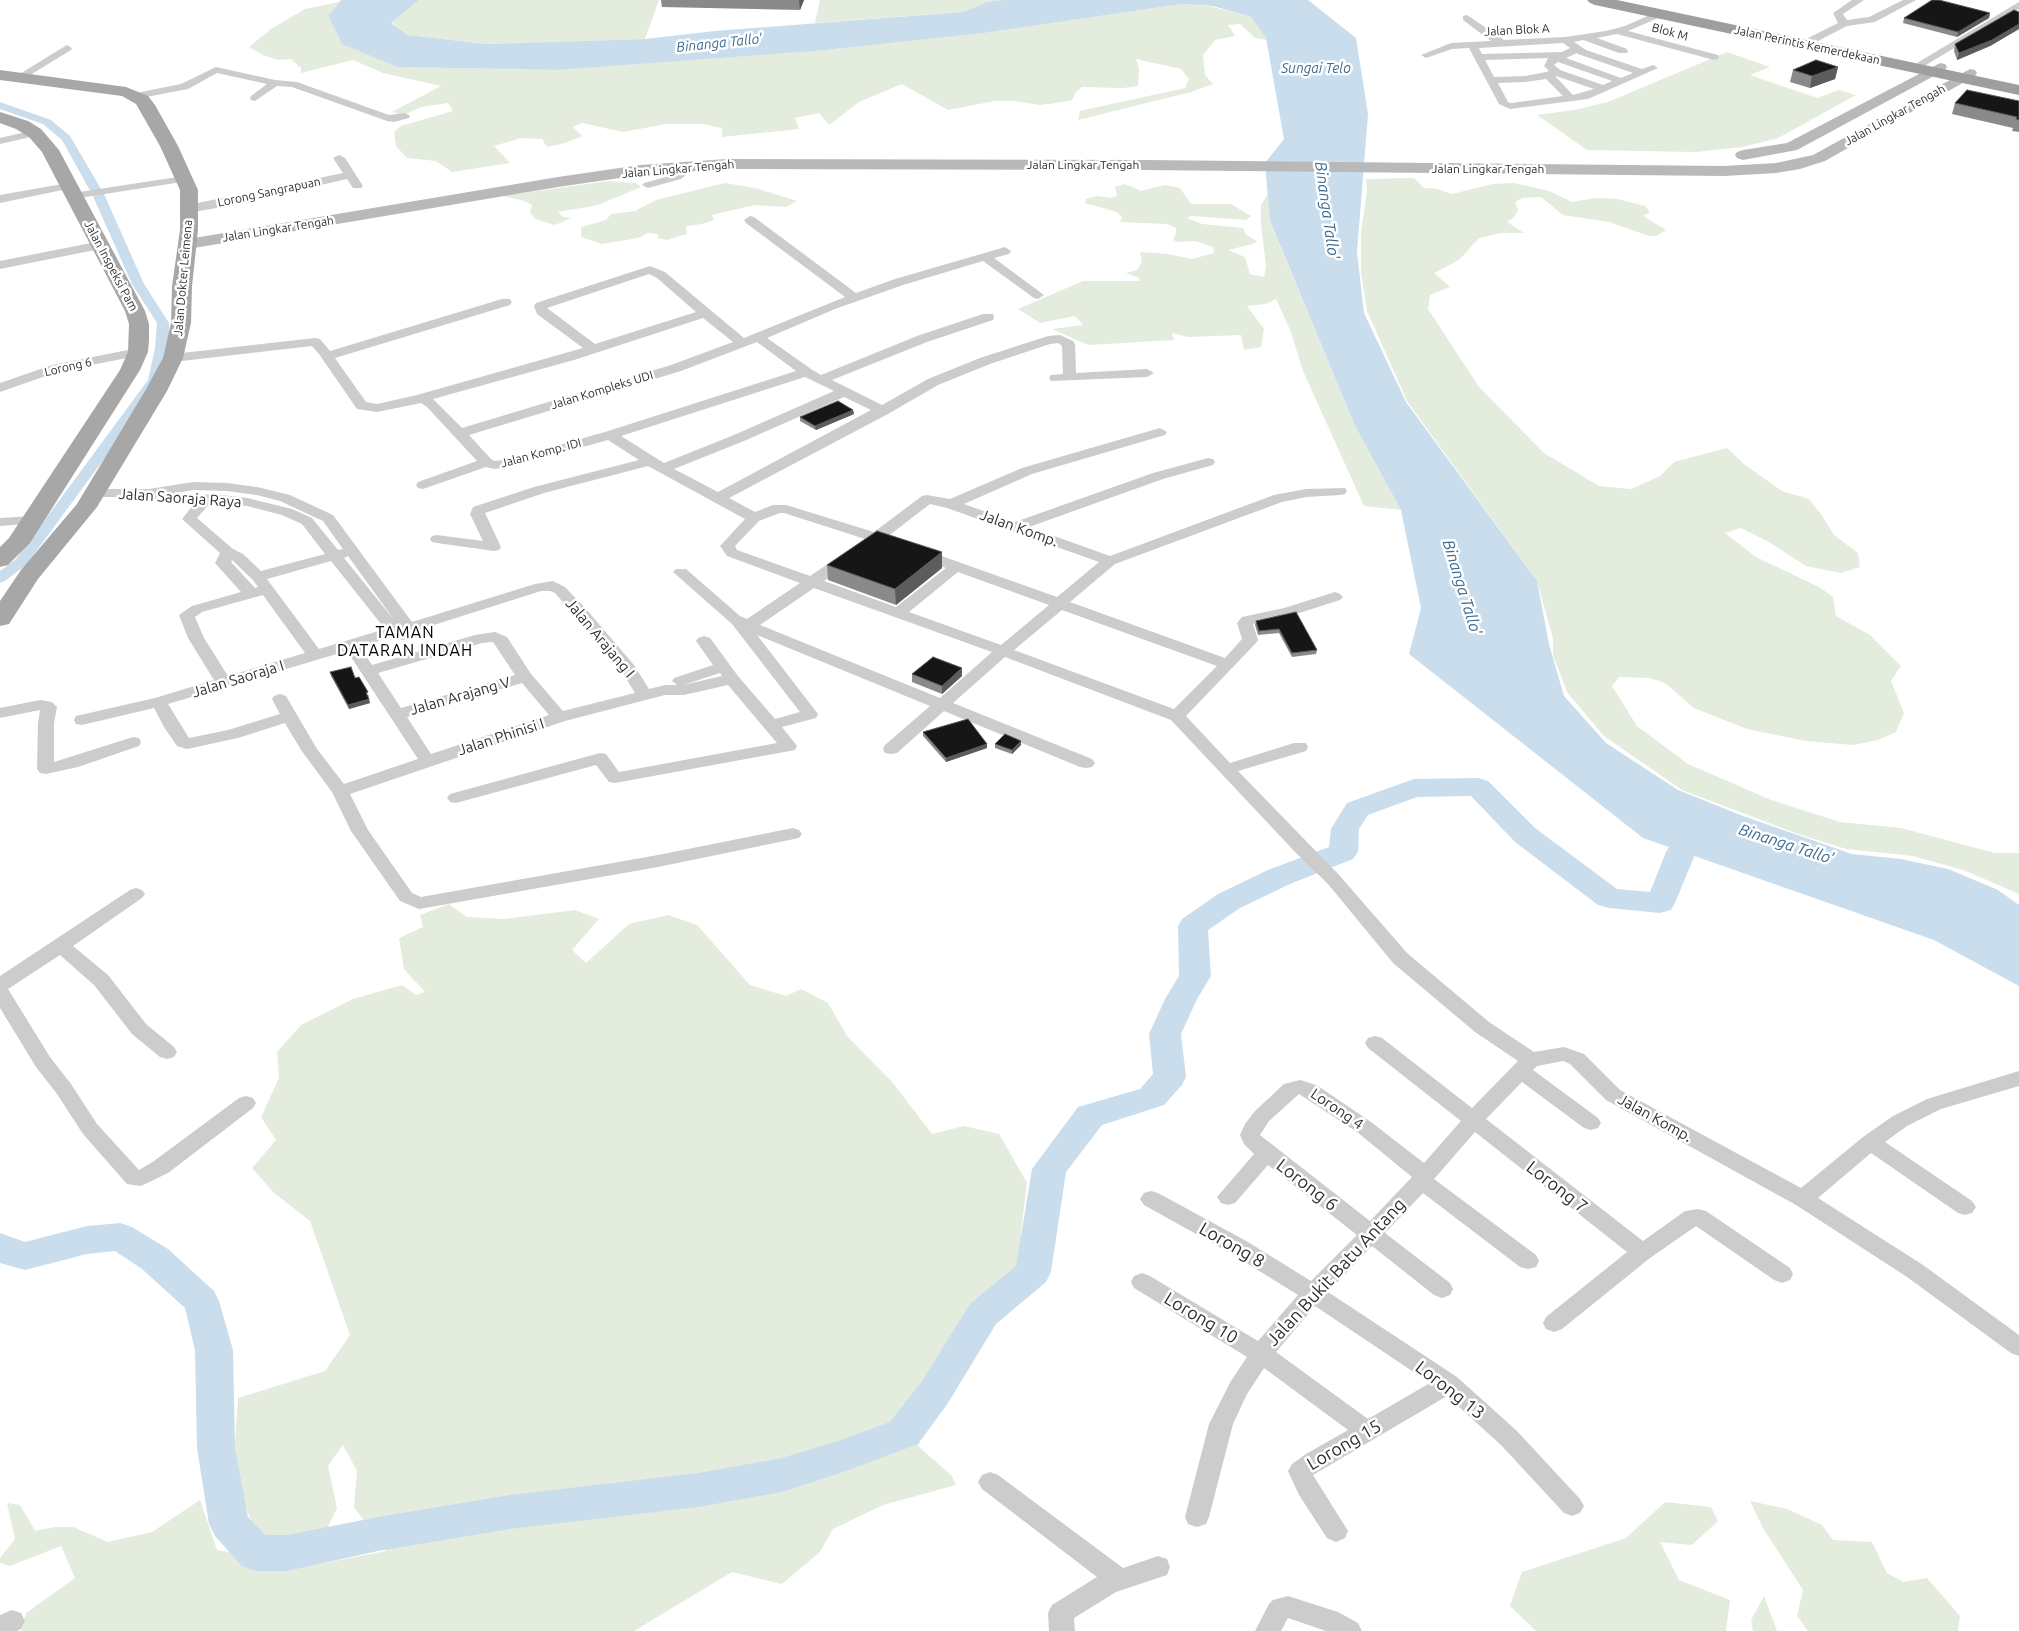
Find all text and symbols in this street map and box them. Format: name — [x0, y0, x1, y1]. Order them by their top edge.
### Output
street label: Blok M — [1650, 20, 1690, 44]
street label: Jalan Blok A — [1484, 21, 1550, 39]
street label: Jalan Perintis Kemerdekaan — [1733, 23, 1881, 67]
water label: Binanga Tallo' — [675, 30, 763, 56]
water label: Sungai Telo — [1281, 60, 1351, 76]
street label: Jalan Lingkar Tengah — [1842, 81, 1948, 149]
street label: Jalan Lingkar Tengah — [621, 157, 735, 181]
street label: Jalan Lingkar Tengah — [1027, 158, 1139, 172]
water label: Binanga Tallo' — [1311, 160, 1343, 260]
street label: Jalan Lingkar Tengah — [1432, 162, 1544, 176]
street label: Lorong Sangrapuan — [216, 174, 322, 210]
street label: Jalan Lingkar Tengah — [221, 213, 335, 245]
street label: Jalan Inspeksi Pam — [81, 218, 141, 314]
street label: Jalan Dokter Leimena — [171, 219, 195, 337]
street label: Lorong 6 — [43, 355, 93, 379]
street label: Jalan Kompleks UDI — [549, 368, 655, 412]
street label: Jalan Komp. IDI — [499, 435, 583, 471]
street label: Jalan Saoraja Raya — [118, 485, 242, 511]
street label: Jalan Komp. — [977, 506, 1061, 550]
water label: Binanga Tallo' — [1438, 537, 1486, 637]
street label: Jalan Arajang I — [562, 595, 638, 681]
district label: TAMAN DATARAN INDAH — [335, 623, 475, 661]
street label: Jalan Saoraja I — [190, 656, 286, 702]
street label: Jalan Arajang V — [408, 673, 512, 719]
street label: Jalan Phinisi I — [456, 715, 546, 759]
water label: Binanga Tallo' — [1736, 820, 1836, 868]
street label: Lorong 4 — [1307, 1085, 1367, 1133]
street label: Jalan Komp. — [1615, 1090, 1695, 1146]
street label: Lorong 6 — [1272, 1154, 1342, 1216]
street label: Lorong 7 — [1522, 1156, 1592, 1218]
street label: Jalan Bukit Batu Antang — [1262, 1194, 1410, 1350]
street label: Lorong 8 — [1195, 1218, 1269, 1272]
street label: Lorong 10 — [1160, 1288, 1242, 1348]
street label: Lorong 13 — [1411, 1356, 1489, 1424]
street label: Lorong 15 — [1303, 1415, 1385, 1475]

